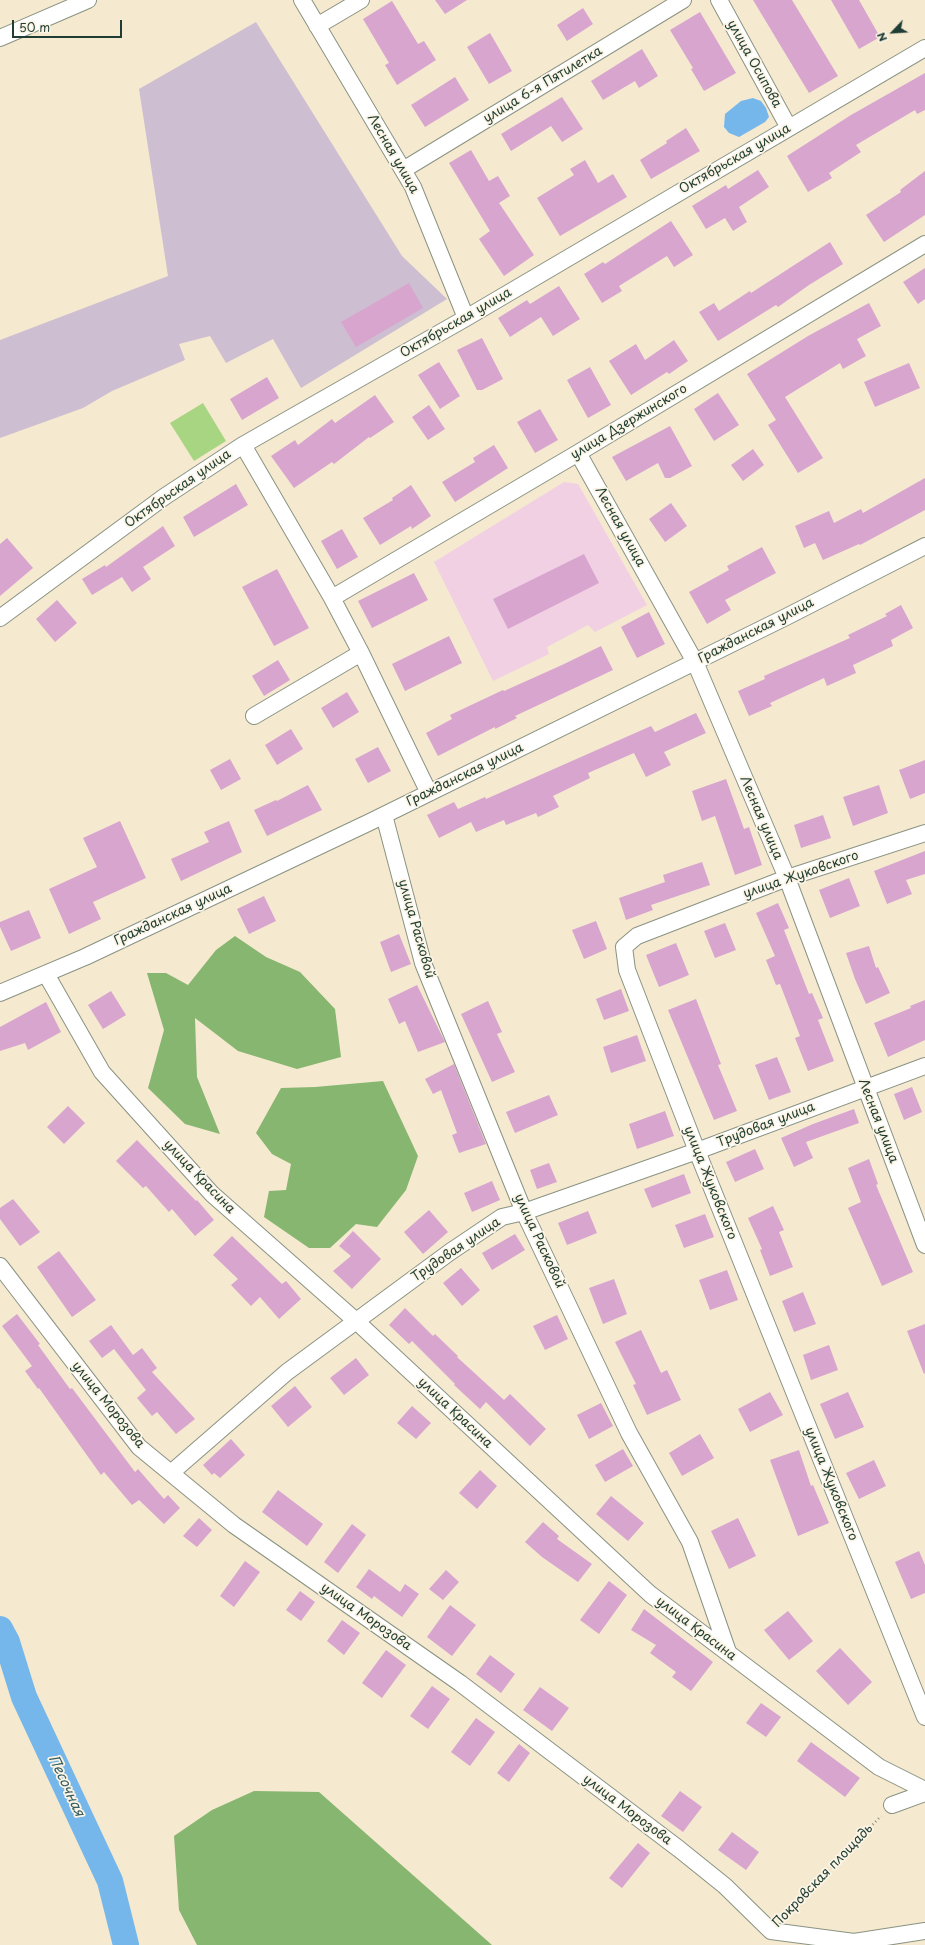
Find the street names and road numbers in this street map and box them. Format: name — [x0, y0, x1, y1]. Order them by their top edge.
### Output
street label: улица Осипова — [723, 17, 785, 111]
street label: улица 6-я Пятилетка — [481, 43, 605, 127]
street label: Лесная улица — [364, 111, 422, 197]
street label: Октябрьская улица — [676, 121, 794, 197]
street label: Октябрьская улица — [397, 285, 515, 361]
street label: улица Дзержинского — [568, 381, 690, 463]
street label: Октябрьская улица — [122, 446, 234, 532]
street label: Лесная улица — [592, 484, 648, 570]
street label: Гражданская улица — [695, 595, 817, 667]
street label: Гражданская улица — [404, 740, 526, 810]
street label: Лесная улица — [736, 774, 786, 862]
street label: улица Жуковского — [741, 848, 861, 902]
street label: улица Расковой — [394, 878, 438, 980]
street label: Гражданская улица — [112, 881, 234, 949]
street label: Лесная улица — [855, 1077, 901, 1165]
street label: Трудовая улица — [715, 1099, 817, 1151]
street label: улица Жуковского — [680, 1124, 740, 1242]
street label: улица Красина — [160, 1137, 238, 1217]
street label: улица Расковой — [510, 1191, 568, 1291]
street label: Трудовая улица — [409, 1215, 503, 1285]
street label: улица Морозова — [68, 1358, 148, 1452]
street label: улица Красина — [414, 1374, 496, 1452]
street label: улица Жуковского — [801, 1425, 861, 1543]
street label: улица Морозова — [318, 1580, 414, 1654]
street label: улица Красина — [653, 1594, 739, 1664]
street label: улица Морозова — [580, 1772, 674, 1848]
street label: Покровская площадь — [769, 1821, 877, 1931]

